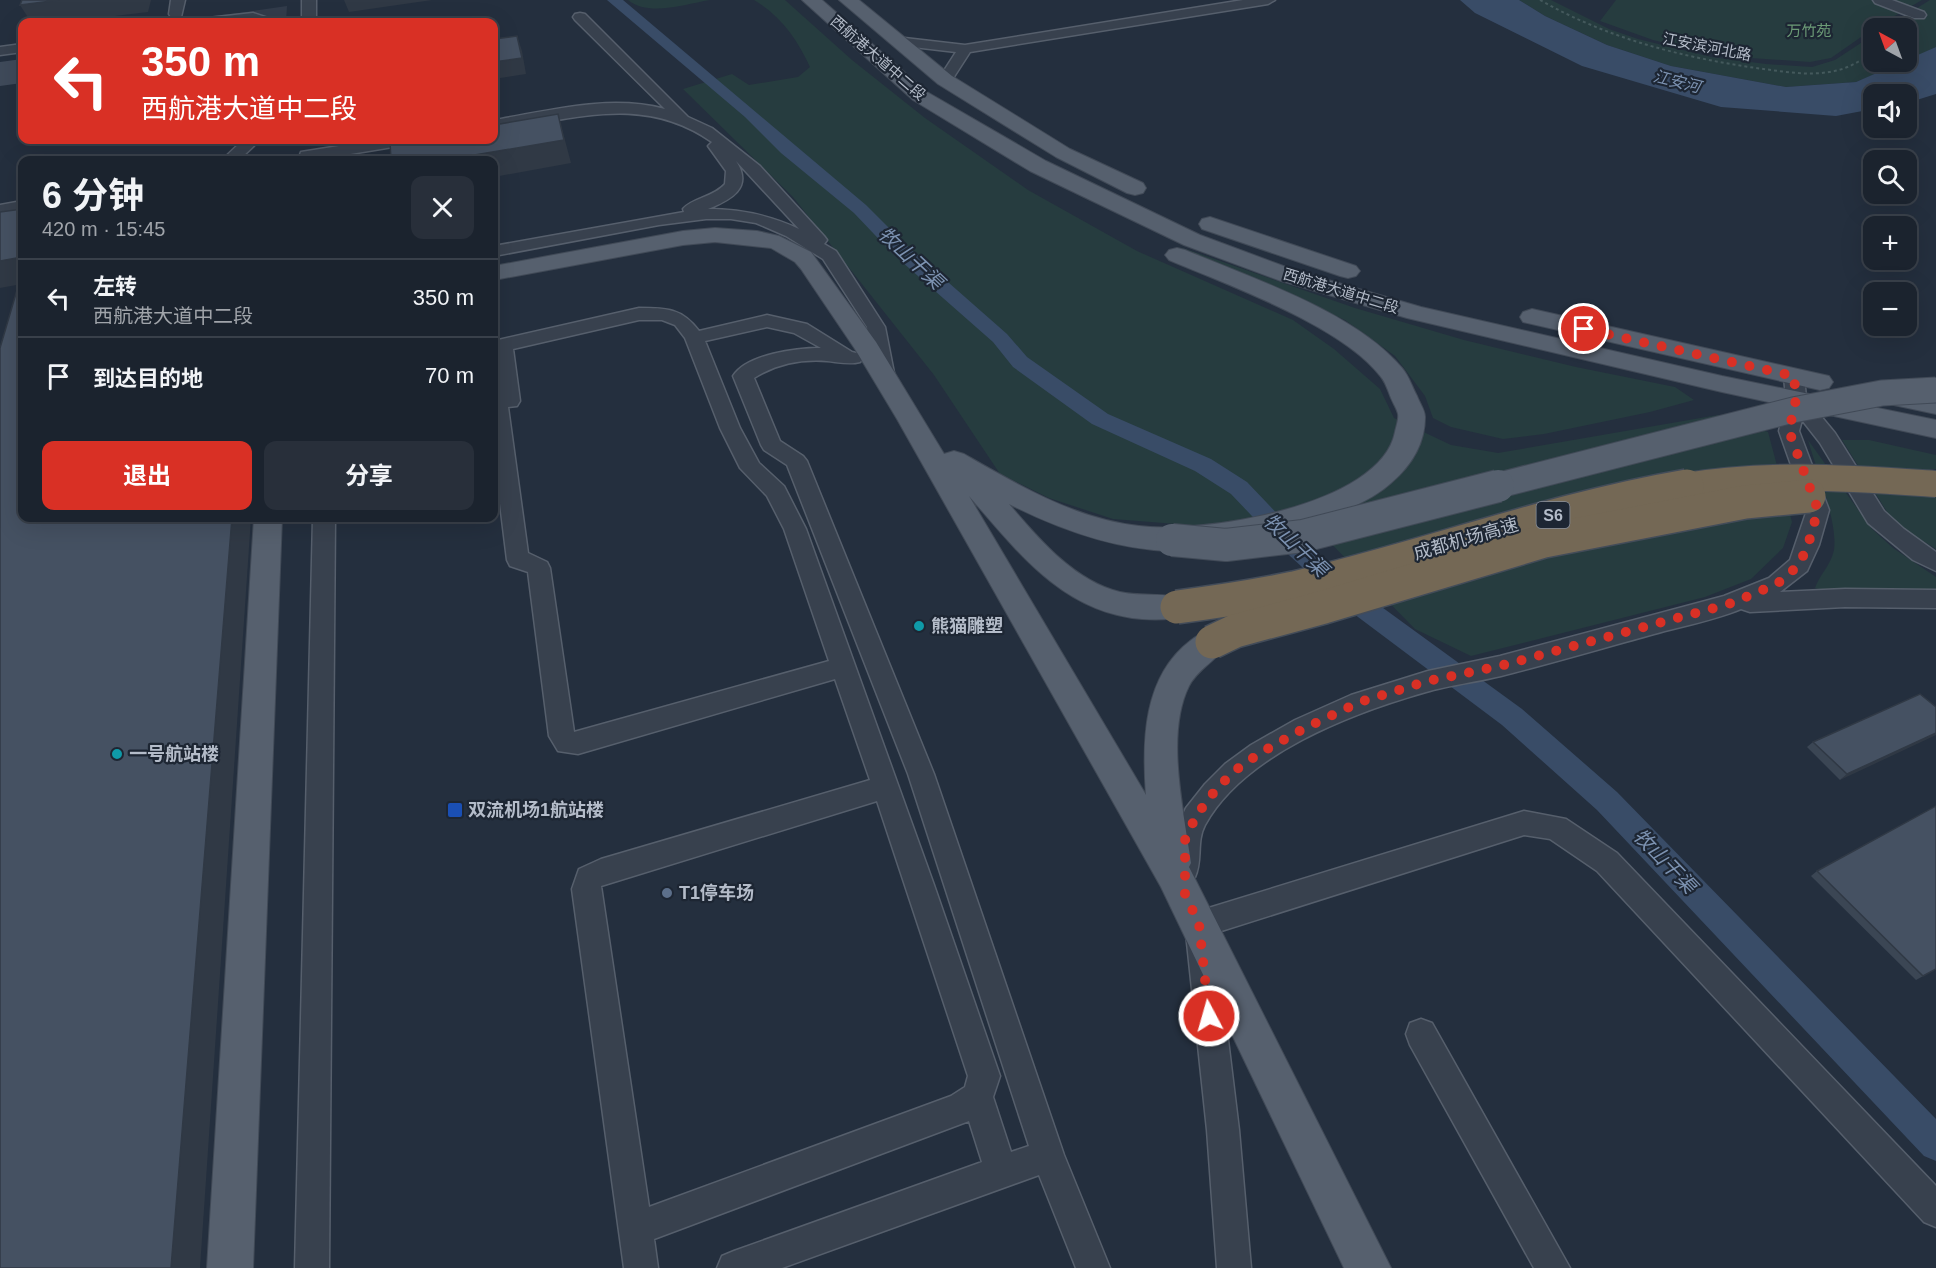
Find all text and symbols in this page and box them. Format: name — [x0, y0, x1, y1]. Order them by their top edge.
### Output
street label: 西航港大道中二段 — [827, 12, 929, 103]
north arrow — [1863, 18, 1917, 72]
map controls — [1863, 18, 1917, 336]
park label: 万竹苑 — [1786, 22, 1832, 39]
street label: 江安滨河北路 — [1661, 30, 1753, 63]
text: 350 m — [141, 38, 260, 85]
icon: left — [42, 42, 120, 120]
water label: 江安河 — [1652, 67, 1705, 96]
button: sound — [1863, 84, 1917, 138]
text: 西航港大道中二段 — [141, 94, 357, 124]
button: search — [1863, 150, 1917, 204]
text: 6 分钟 — [42, 175, 144, 216]
button: close — [411, 176, 474, 239]
button: + — [1863, 216, 1917, 270]
text: 420 m · 15:45 — [42, 218, 165, 240]
water label: 牧山干渠 — [874, 223, 950, 295]
street label: 西航港大道中二段 — [1281, 265, 1401, 316]
text: 左转 — [93, 274, 137, 299]
icon: left — [42, 282, 75, 315]
button: − — [1863, 282, 1917, 336]
text: 350 m — [413, 285, 474, 310]
pin — [1558, 303, 1609, 354]
text: 西航港大道中二段 — [93, 305, 253, 327]
icon: arrive — [1567, 312, 1600, 345]
icon: arrive — [42, 360, 75, 393]
text: 70 m — [425, 363, 474, 388]
text: 到达目的地 — [93, 366, 203, 391]
button: 退出 — [42, 441, 252, 510]
button: 分享 — [264, 441, 474, 510]
road number: S6 — [1536, 502, 1570, 528]
water label: 牧山干渠 — [1260, 509, 1335, 583]
street label: 成都机场高速 — [1411, 515, 1521, 563]
place label: 熊猫雕塑 — [931, 616, 1003, 636]
marker: 熊猫雕塑 — [912, 619, 926, 633]
place label: 一号航站楼 — [129, 744, 219, 764]
marker: 一号航站楼 — [110, 747, 124, 761]
place label: 双流机场1航站楼 — [468, 800, 604, 820]
marker: 双流机场1航站楼 — [446, 801, 464, 819]
water label: 牧山干渠 — [1629, 825, 1703, 900]
place label: T1停车场 — [679, 883, 754, 903]
marker: T1停车场 — [660, 886, 674, 900]
position arrow — [1177, 984, 1241, 1048]

